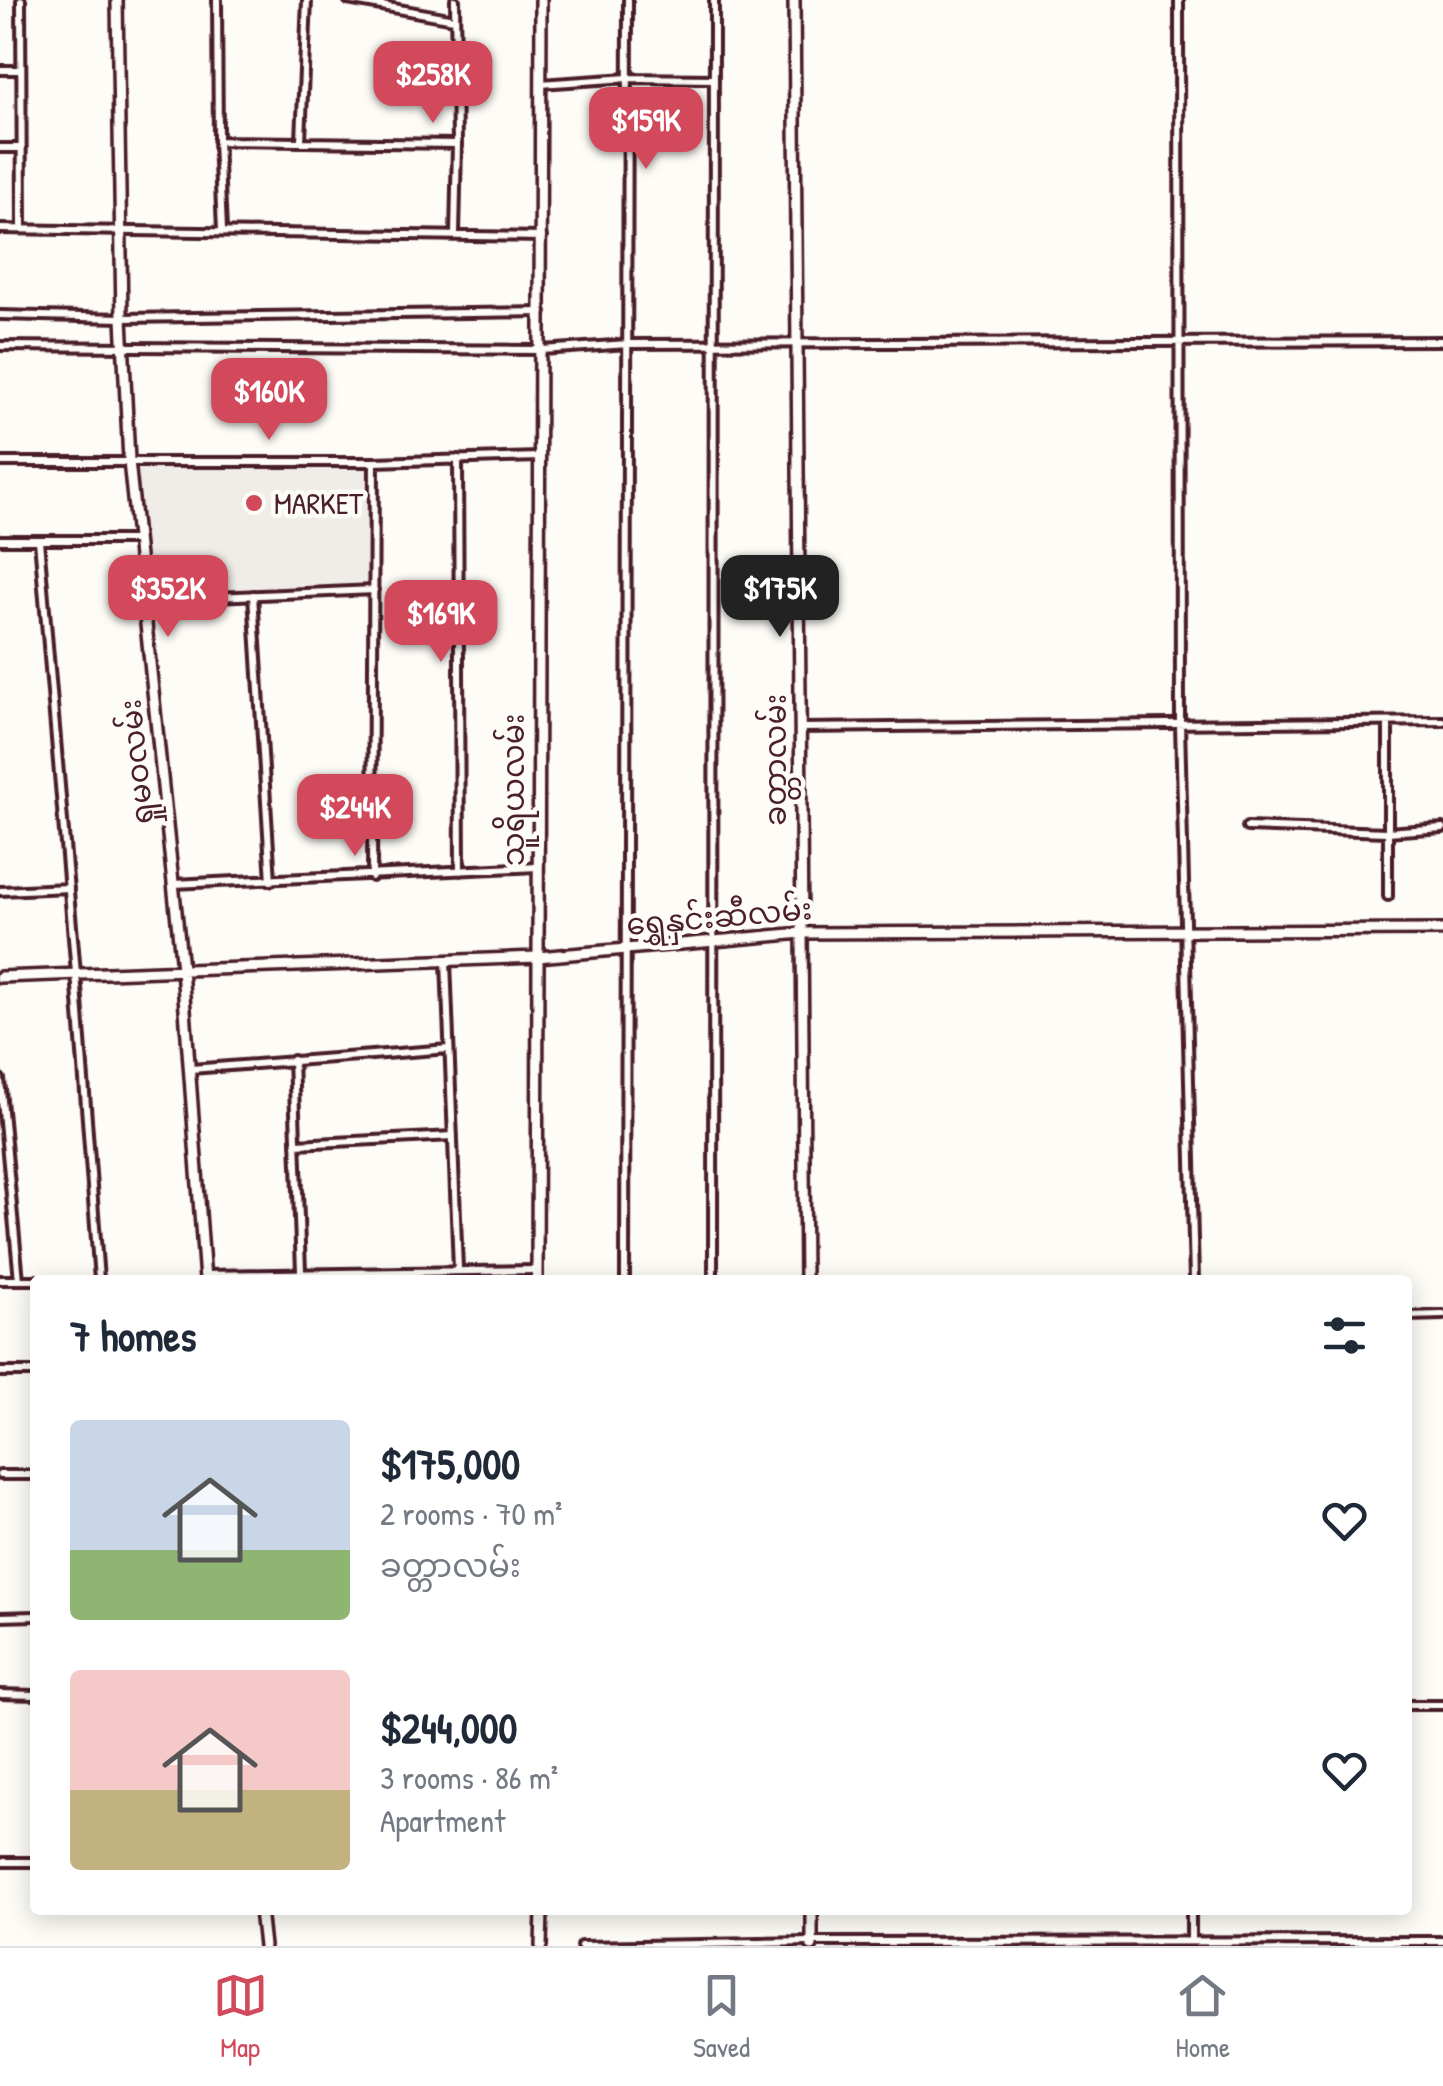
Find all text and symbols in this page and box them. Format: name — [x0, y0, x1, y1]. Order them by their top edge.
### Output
pin: $258K — [363, 41, 503, 126]
text: $258K — [395, 52, 471, 95]
pin: $159K — [576, 87, 716, 172]
text: $159K — [611, 98, 681, 141]
pin: $160K — [199, 358, 339, 443]
text: $160K — [233, 369, 305, 412]
place label: MARKET — [274, 483, 364, 523]
marker: MARKET — [243, 492, 265, 514]
pin: $352K — [98, 555, 238, 640]
pin: $175K — [710, 555, 850, 640]
text: $352K — [130, 566, 206, 609]
text: $175K — [743, 566, 817, 609]
pin: $169K — [371, 580, 511, 665]
text: $169K — [406, 591, 476, 634]
street label: ခတ္တာလမ်း — [754, 694, 801, 826]
street label: ရှုမဝလမ်း — [108, 697, 169, 829]
street label: သူရိယလမ်း — [492, 714, 539, 866]
pin: $244K — [285, 774, 425, 859]
text: $244K — [319, 785, 391, 828]
street label: ရွှေနှင်းဆီလမ်း — [624, 887, 814, 950]
text: 7 homes — [70, 1307, 196, 1364]
icon: filters — [1317, 1308, 1372, 1363]
text: $175,000 — [380, 1435, 520, 1492]
icon: home — [150, 1460, 270, 1580]
text: 2 rooms · 70 m² — [380, 1492, 562, 1535]
icon: heart — [1317, 1493, 1372, 1548]
text: ခတ္တာလမ်း — [380, 1544, 521, 1587]
text: $244,000 — [380, 1699, 517, 1756]
icon: home — [150, 1710, 270, 1830]
icon: heart — [1317, 1743, 1372, 1798]
text: 3 rooms · 86 m² — [380, 1756, 558, 1799]
text: Apartment — [380, 1799, 505, 1842]
tab: Map — [213, 1968, 268, 2066]
tab: Saved — [693, 1968, 750, 2066]
tab: Home — [1175, 1968, 1230, 2066]

